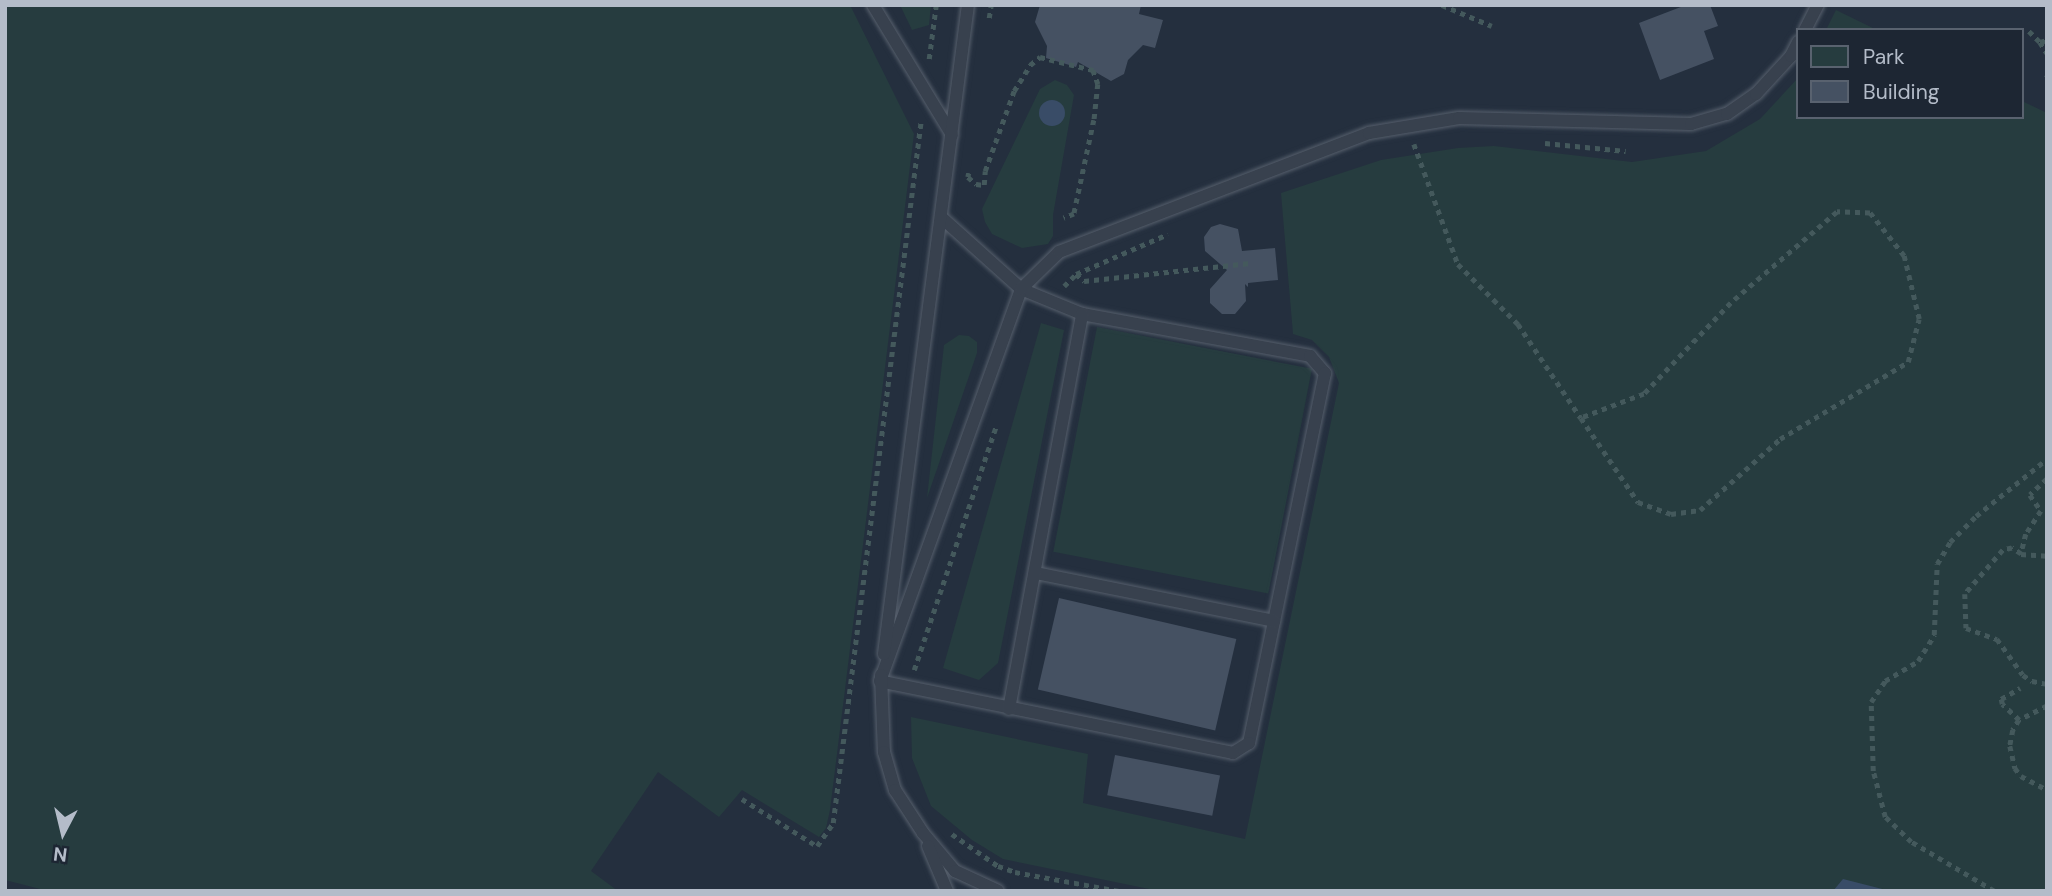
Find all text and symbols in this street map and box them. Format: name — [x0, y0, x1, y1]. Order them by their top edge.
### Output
legend — [1797, 28, 2024, 119]
text: Park — [1863, 43, 1904, 71]
text: Building — [1863, 78, 1939, 106]
north arrow — [28, 798, 98, 868]
text: N — [52, 841, 69, 868]

